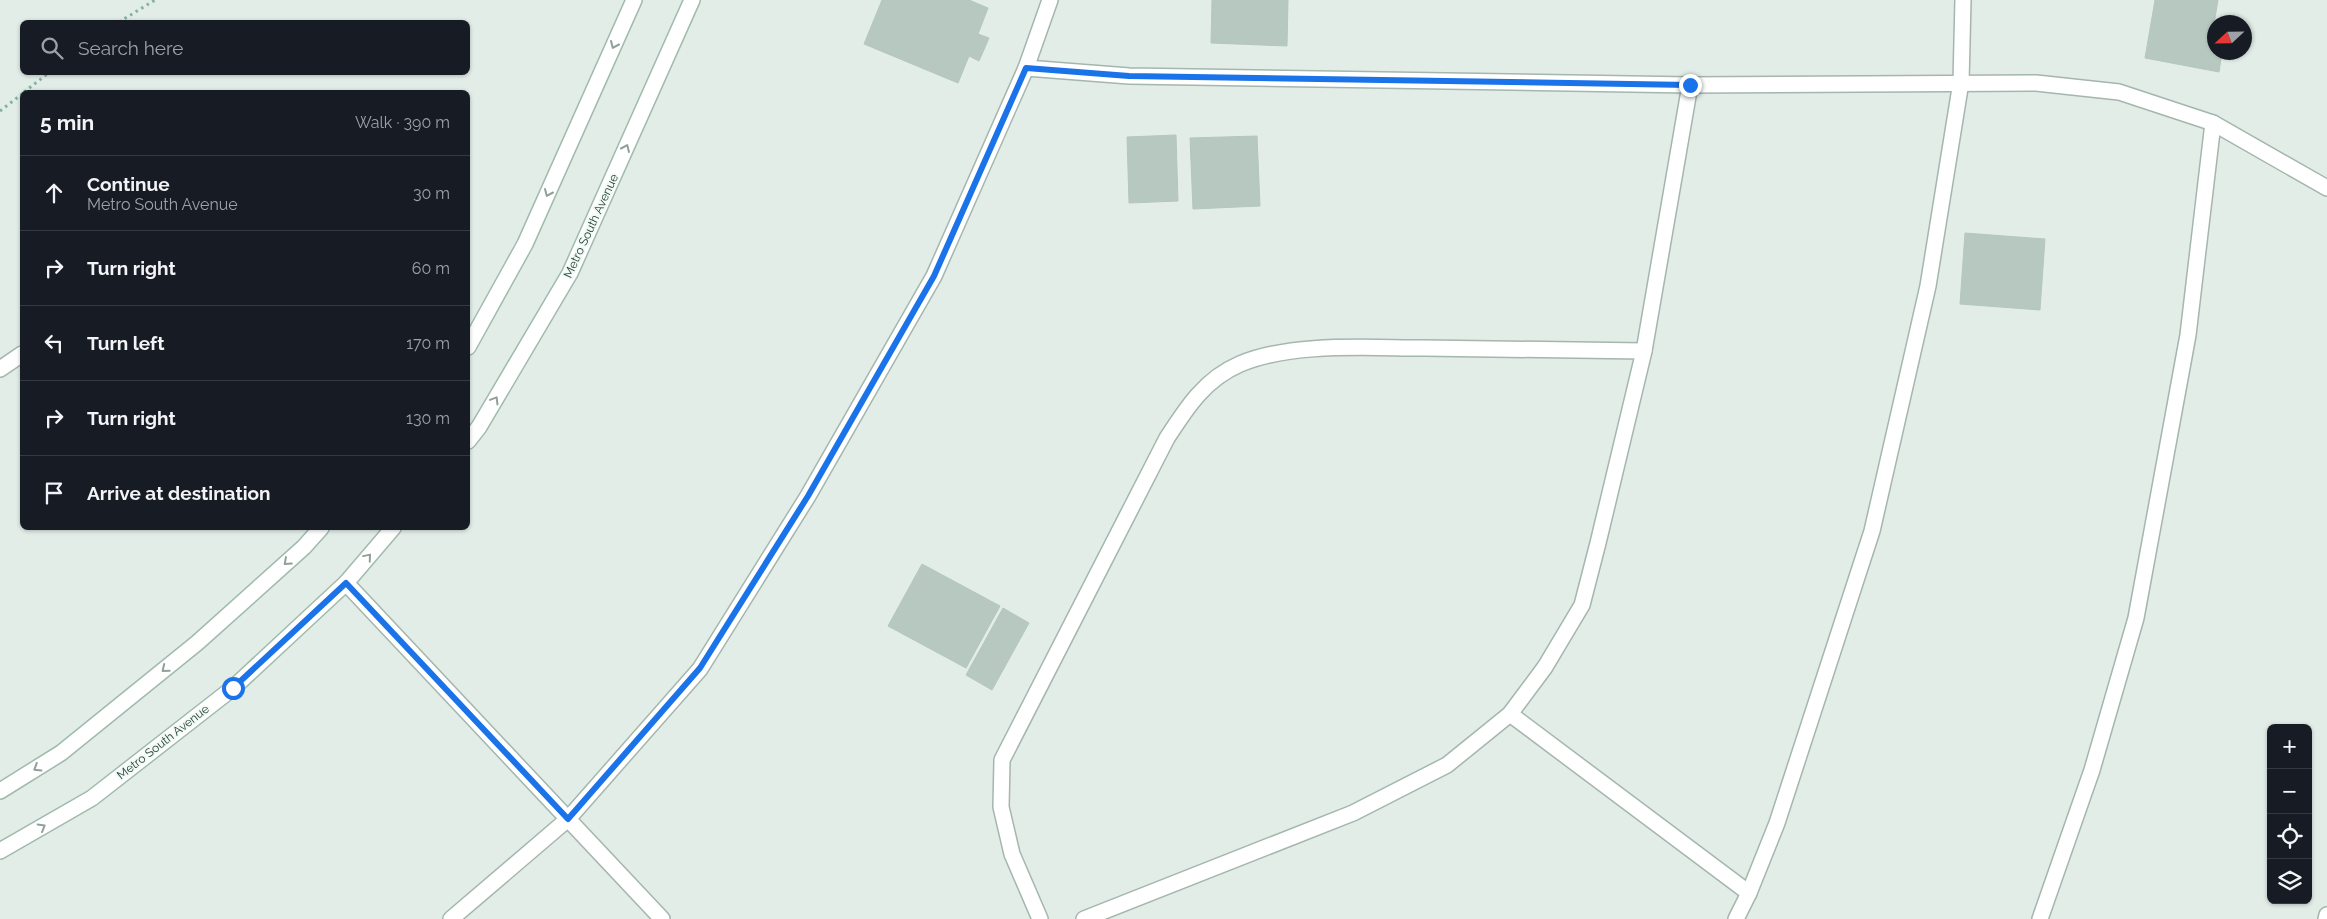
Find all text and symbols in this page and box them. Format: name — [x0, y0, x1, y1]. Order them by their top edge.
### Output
north arrow — [2207, 15, 2252, 60]
search box — [20, 20, 470, 75]
icon: search — [38, 34, 66, 62]
text: Search here — [78, 37, 184, 59]
one-way arrow — [609, 40, 620, 49]
route end — [1679, 74, 1702, 97]
text: 5 min — [40, 110, 94, 135]
text: Walk · 390 m — [355, 113, 450, 132]
one-way arrow — [620, 144, 630, 153]
street label: Metro South Avenue — [561, 172, 621, 280]
text: Continue — [87, 173, 170, 195]
icon: ahead — [40, 179, 68, 207]
text: 30 m — [413, 184, 450, 203]
one-way arrow — [544, 188, 554, 197]
text: Metro South Avenue — [87, 195, 238, 214]
icon: right — [40, 254, 68, 282]
text: Turn right — [87, 257, 176, 279]
text: 60 m — [412, 259, 450, 278]
icon: left — [40, 329, 68, 357]
text: Turn left — [87, 332, 164, 354]
text: 170 m — [406, 334, 450, 353]
one-way arrow — [488, 397, 498, 406]
icon: right — [40, 404, 68, 432]
text: Turn right — [87, 407, 176, 429]
text: 130 m — [406, 409, 450, 428]
icon: arrive — [40, 479, 68, 507]
text: Arrive at destination — [87, 482, 271, 504]
one-way arrow — [363, 553, 372, 562]
one-way arrow — [284, 556, 293, 565]
one-way arrow — [162, 664, 171, 672]
route start — [222, 677, 245, 700]
street label: Metro South Avenue — [114, 702, 212, 782]
map controls — [2267, 724, 2312, 904]
button: + — [2267, 724, 2312, 769]
one-way arrow — [33, 762, 42, 772]
button: − — [2267, 769, 2312, 814]
button: locate — [2267, 814, 2312, 859]
one-way arrow — [37, 823, 46, 833]
button: layers — [2267, 859, 2312, 904]

